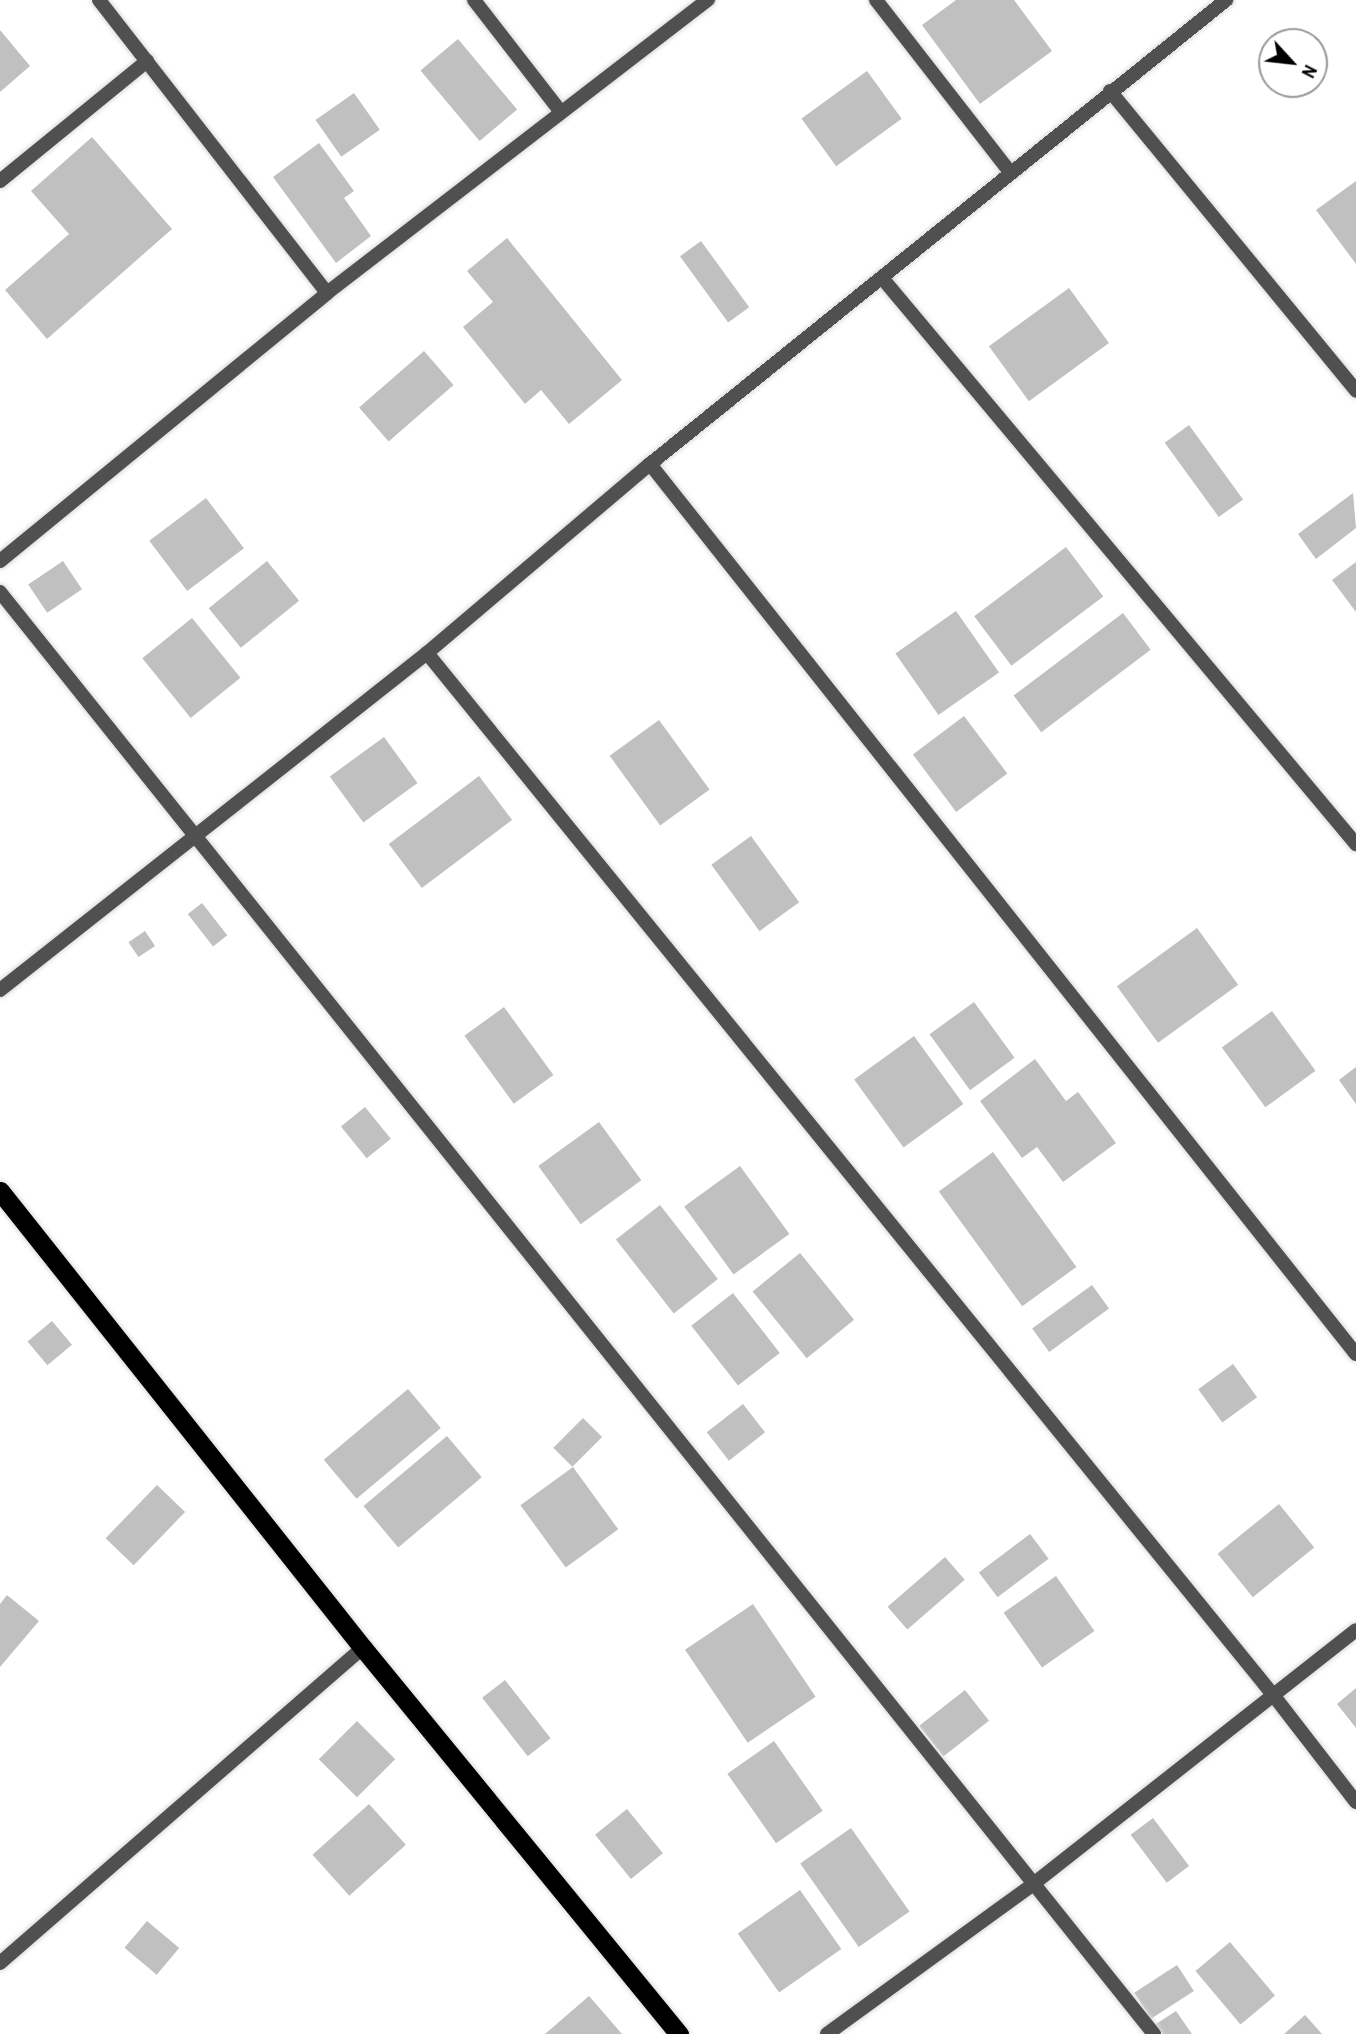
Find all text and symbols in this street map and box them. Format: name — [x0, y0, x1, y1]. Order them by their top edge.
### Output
north arrow — [1258, 28, 1328, 98]
text: N — [1296, 61, 1324, 83]

